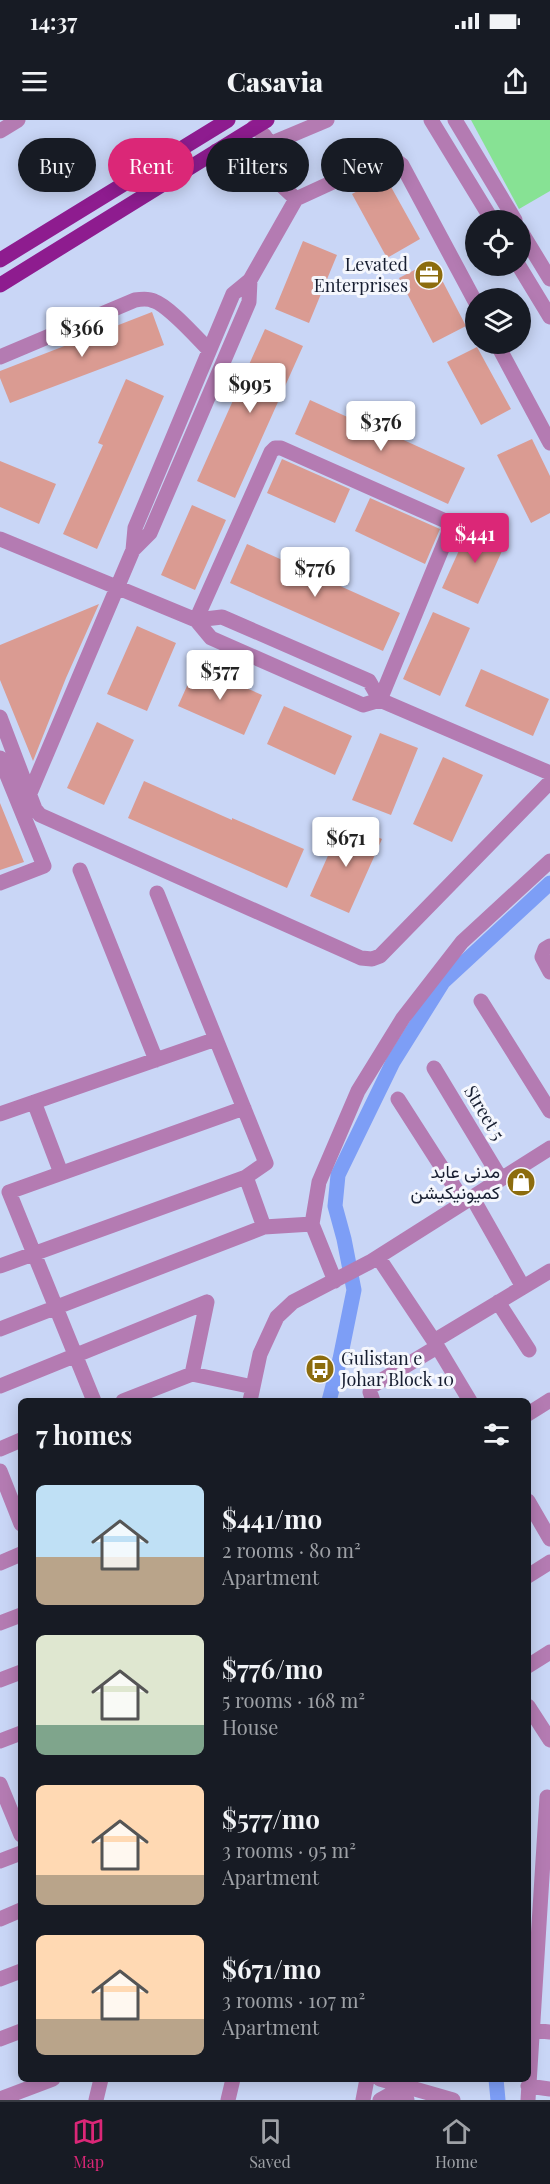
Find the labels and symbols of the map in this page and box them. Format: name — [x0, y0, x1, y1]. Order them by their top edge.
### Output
place label: Levated Enterprises — [314, 252, 409, 297]
office icon: Levated Enterprises — [413, 259, 445, 291]
pin: $366 — [46, 307, 118, 358]
pin: $995 — [214, 363, 286, 414]
pin: $376 — [345, 401, 417, 452]
pin: $441 — [439, 513, 511, 564]
pin: $776 — [279, 547, 351, 598]
pin: $577 — [184, 650, 256, 701]
pin: $671 — [310, 817, 382, 868]
street label: Street 5 — [459, 1081, 511, 1144]
place label: مدنی عابد کمیونیکیشن — [411, 1159, 500, 1204]
shop icon: مدنی عابد کمیونیکیشن — [505, 1166, 537, 1198]
place label: Gulistan e Johar Block 10 — [340, 1346, 454, 1391]
bus stop icon: Gulistan e Johar Block 10 — [304, 1353, 336, 1385]

